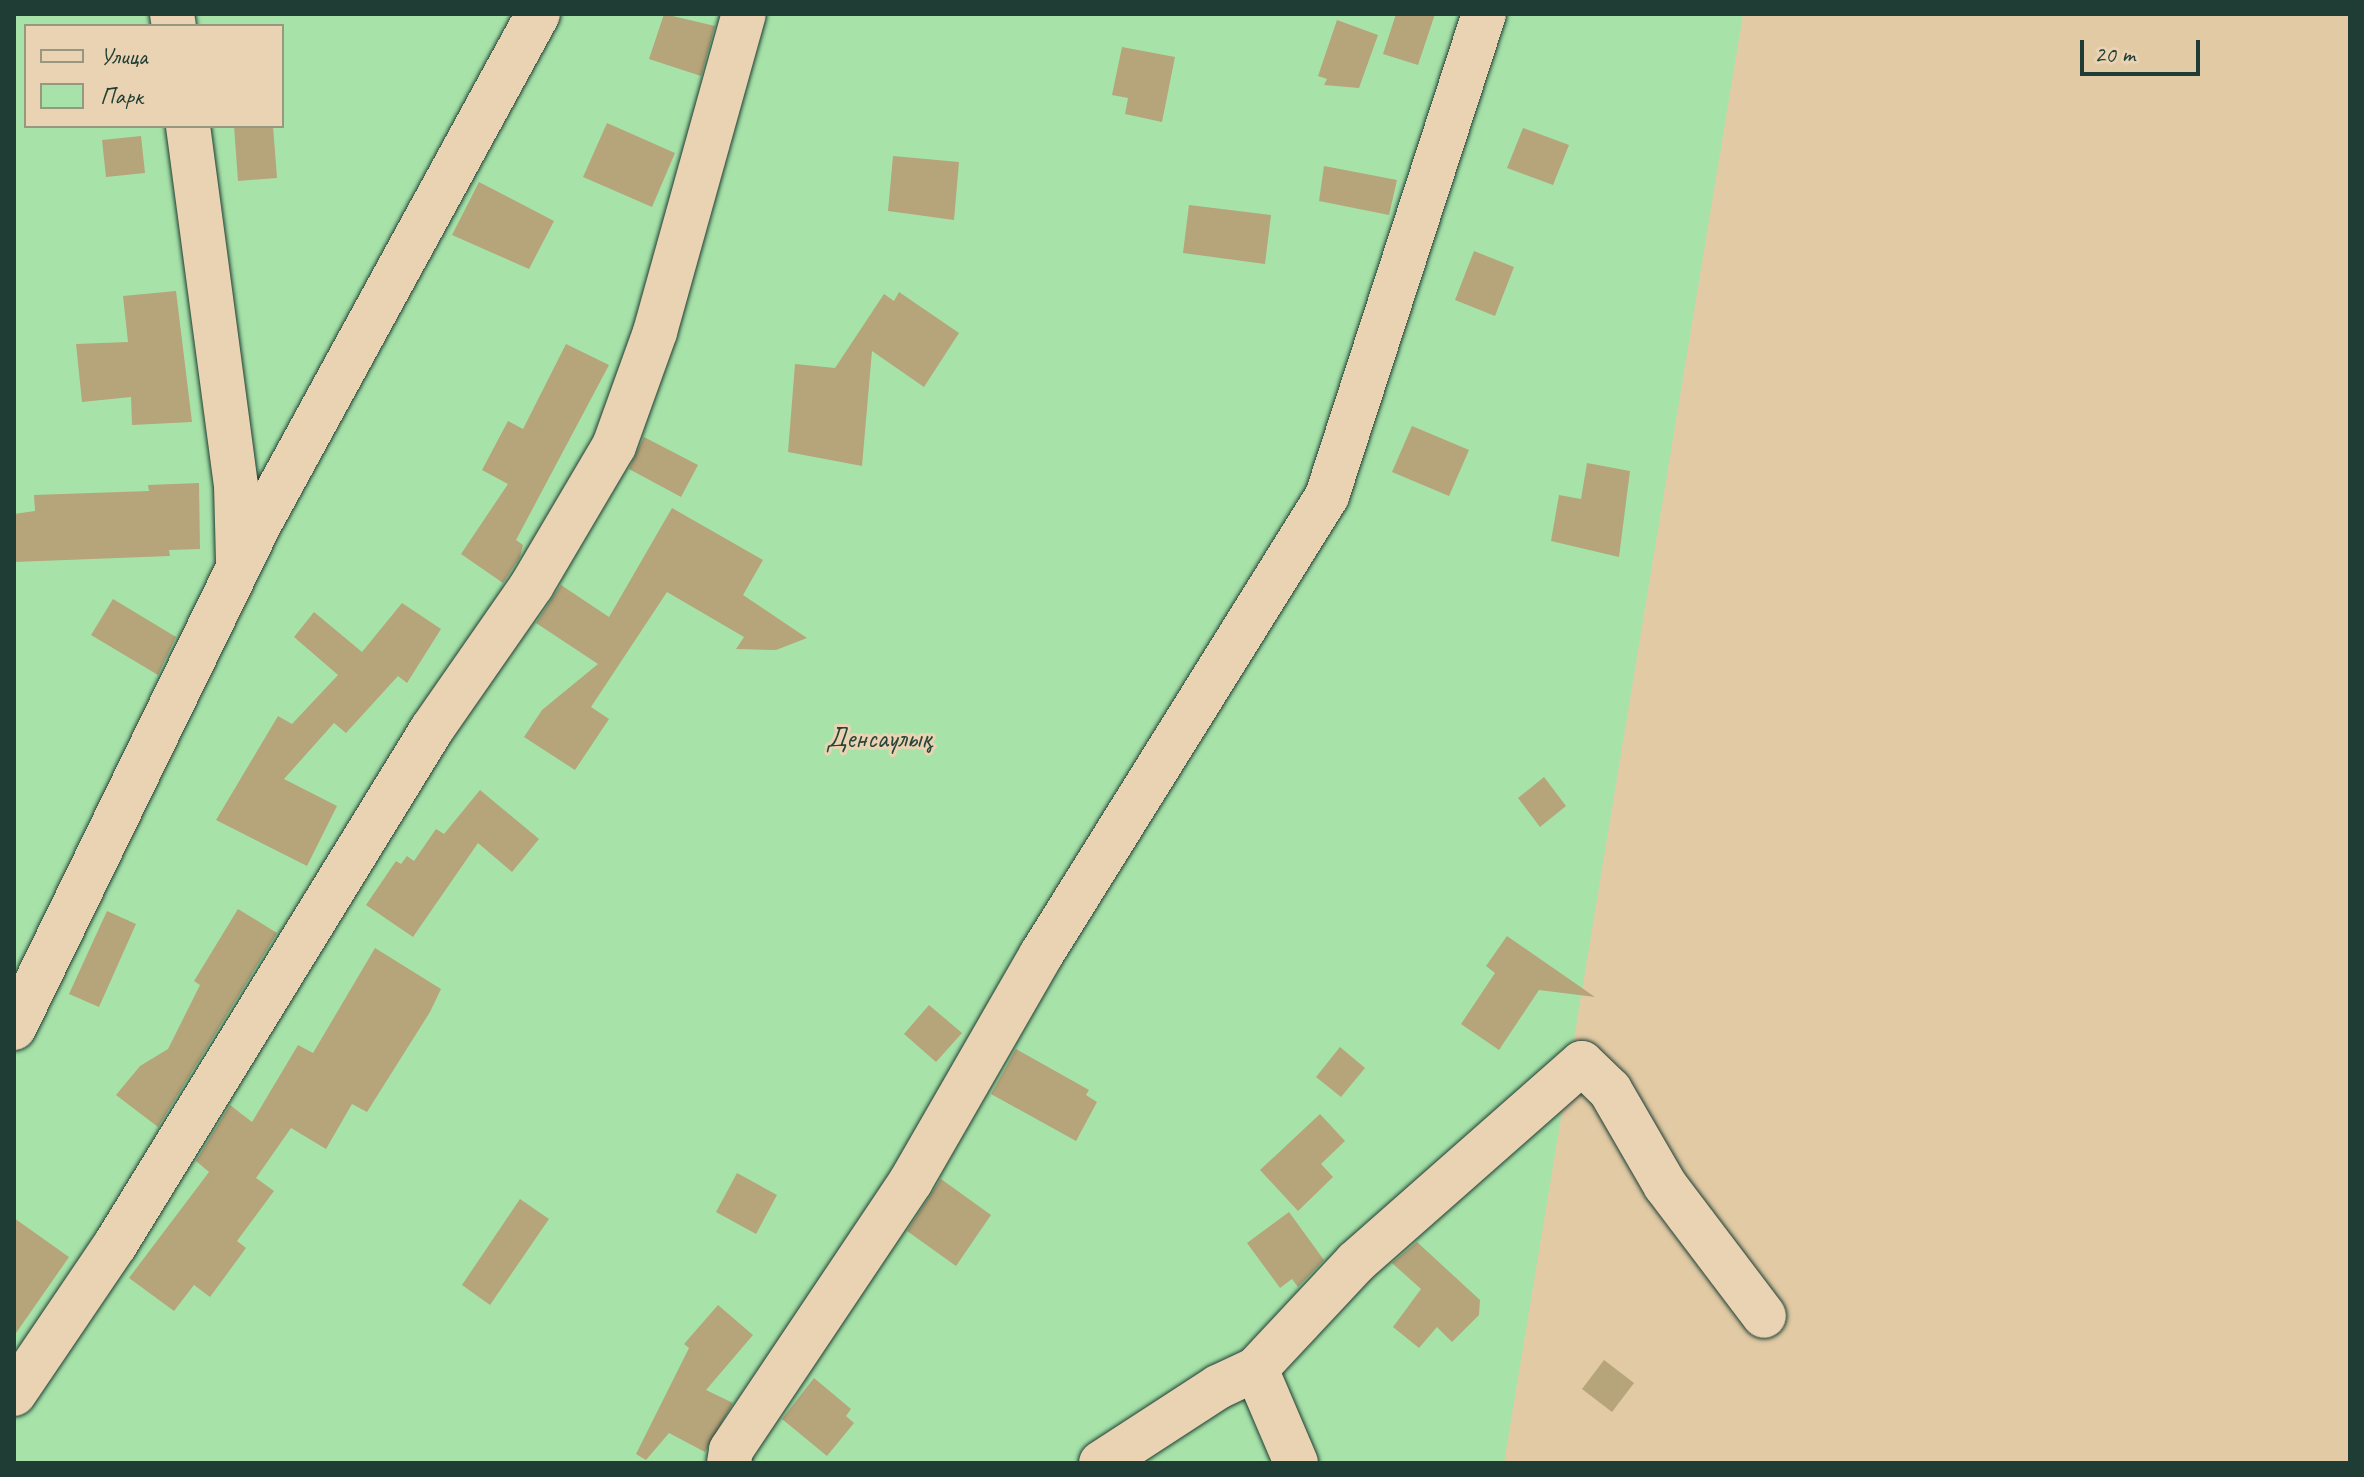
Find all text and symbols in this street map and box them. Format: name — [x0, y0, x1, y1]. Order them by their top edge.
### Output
legend — [24, 24, 284, 128]
scale bar — [2084, 24, 2204, 74]
text: 20 m — [2094, 39, 2135, 69]
text: Улица — [100, 41, 148, 71]
text: Парк — [100, 81, 143, 111]
park label: Денсаулық — [826, 721, 932, 755]

